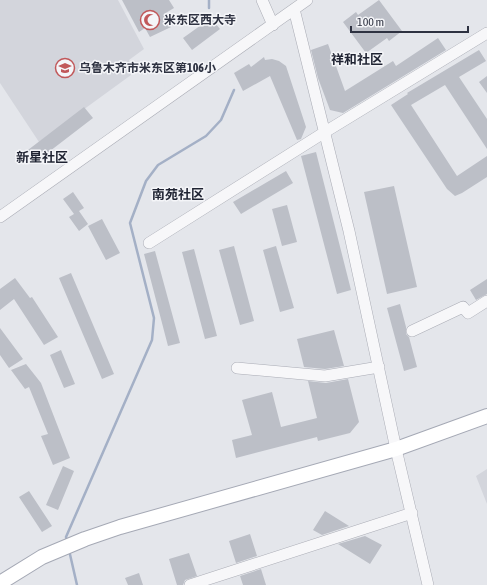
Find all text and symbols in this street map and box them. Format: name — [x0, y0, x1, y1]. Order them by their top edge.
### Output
scale bar — [351, 8, 468, 34]
mosque icon: 米东区西大寺 — [139, 9, 161, 31]
place label: 米东区西大寺 — [164, 13, 236, 27]
text: 100 m — [357, 15, 384, 29]
district label: 祥和社区 — [331, 52, 383, 67]
school or university icon: 乌鲁木齐市米东区第106小 — [54, 57, 76, 79]
place label: 乌鲁木齐市米东区第106小 — [79, 61, 216, 75]
district label: 新星社区 — [16, 150, 68, 165]
district label: 南苑社区 — [152, 187, 204, 202]

